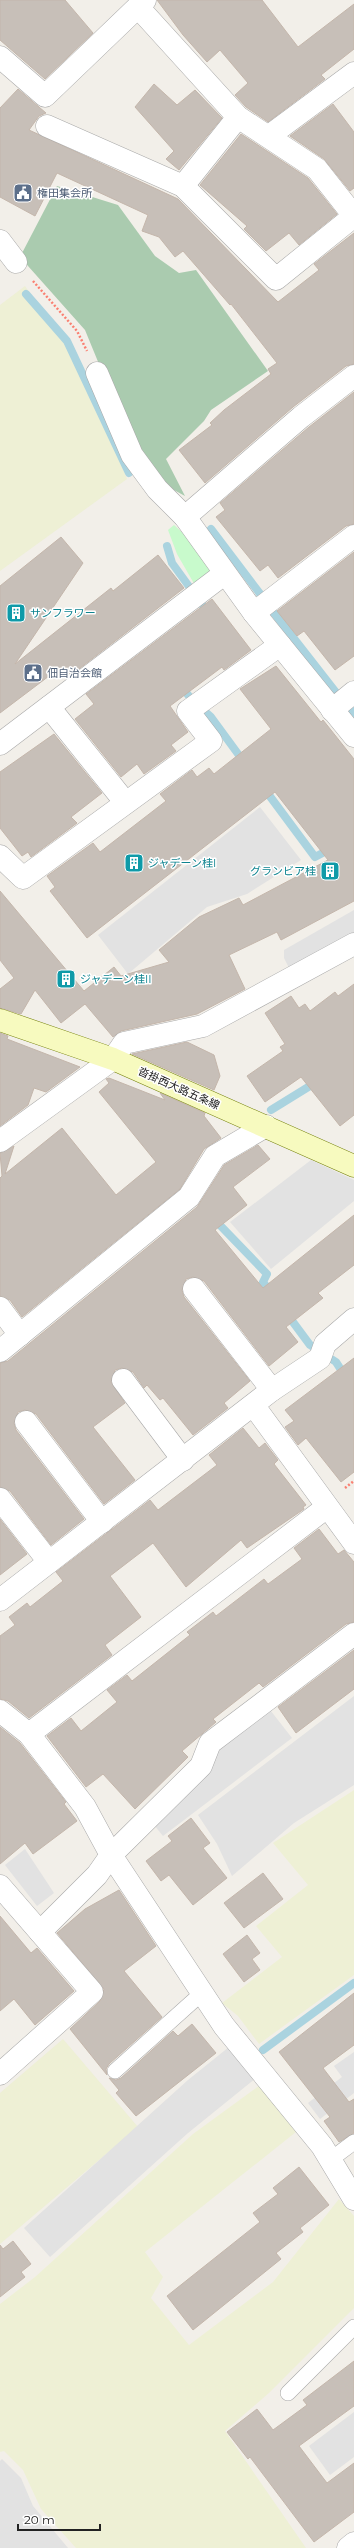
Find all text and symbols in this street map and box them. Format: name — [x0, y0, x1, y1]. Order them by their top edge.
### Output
public building icon: 権田集会所 — [12, 182, 34, 204]
place label: 権田集会所 — [37, 186, 93, 200]
building icon: サンフラワー — [5, 602, 27, 624]
place label: サンフラワー — [30, 606, 96, 620]
public building icon: 佃自治会館 — [22, 662, 44, 684]
place label: 佃自治会館 — [47, 666, 102, 680]
building icon: ジャデーン桂I — [123, 852, 145, 874]
place label: ジャデーン桂I — [148, 856, 216, 870]
building icon: グランビア桂 — [319, 860, 341, 882]
place label: グランビア桂 — [250, 864, 316, 878]
building icon: ジャデーン桂II — [55, 968, 77, 990]
place label: ジャデーン桂II — [80, 972, 152, 986]
street label: 沓掛西大路五条線 — [136, 1064, 222, 1112]
scale bar — [18, 2506, 100, 2532]
text: 20 m — [24, 2512, 55, 2527]

